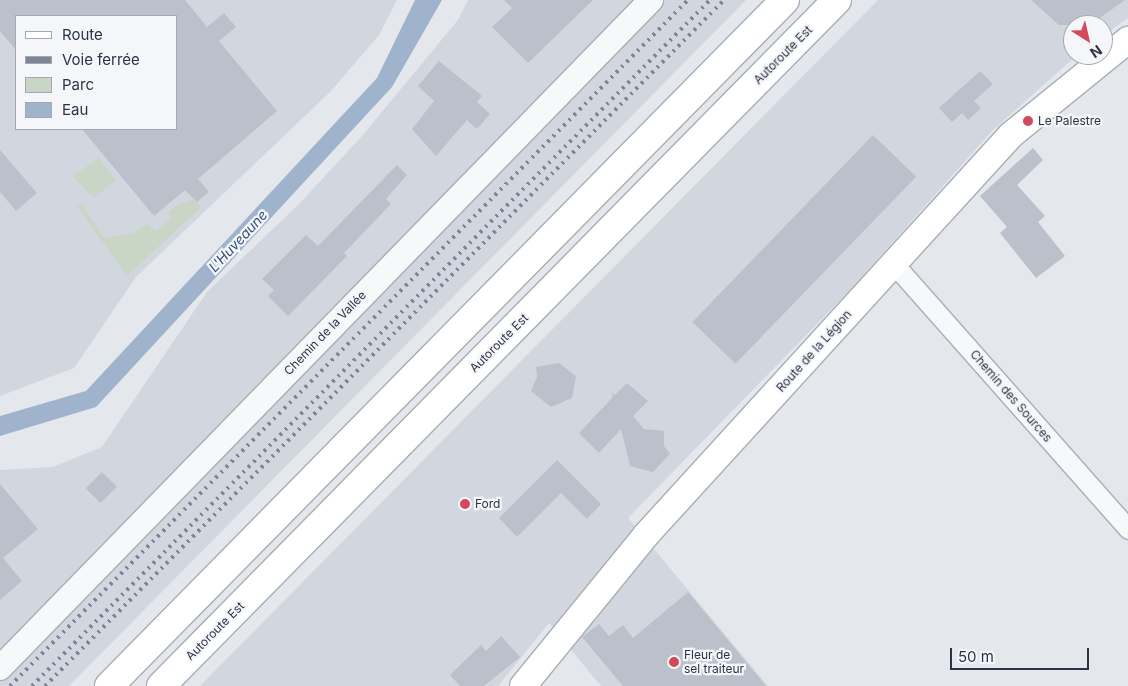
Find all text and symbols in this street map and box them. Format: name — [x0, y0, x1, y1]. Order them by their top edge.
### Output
legend — [15, 15, 178, 130]
north arrow — [1063, 15, 1113, 65]
street label: Autoroute Est — [751, 23, 815, 87]
text: Route — [62, 25, 103, 44]
text: N — [1087, 42, 1106, 62]
text: Voie ferrée — [62, 50, 140, 69]
text: Parc — [62, 75, 94, 94]
text: Eau — [62, 100, 88, 119]
place label: Le Palestre — [1038, 114, 1101, 128]
marker: Le Palestre — [1022, 115, 1034, 127]
water label: L'Huveaune — [205, 207, 271, 275]
street label: Chemin de la Vallée — [281, 288, 369, 378]
street label: Route de la Légion — [773, 307, 855, 395]
street label: Autoroute Est — [467, 311, 531, 375]
street label: Chemin des Sources — [967, 347, 1055, 445]
place label: Ford — [475, 497, 500, 511]
marker: Ford — [459, 498, 471, 510]
street label: Autoroute Est — [183, 599, 247, 663]
scale bar — [953, 638, 1092, 670]
text: 50 m — [958, 647, 994, 666]
place label: Fleur de sel traiteur — [684, 648, 744, 676]
marker: Fleur de sel traiteur — [668, 656, 680, 668]

